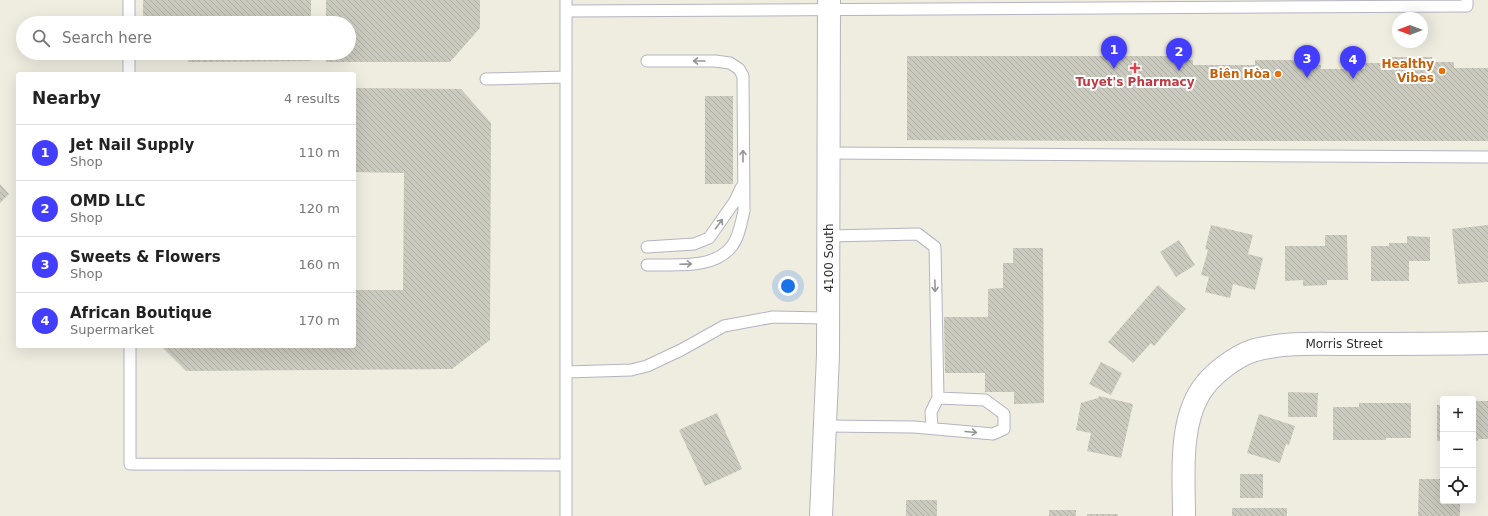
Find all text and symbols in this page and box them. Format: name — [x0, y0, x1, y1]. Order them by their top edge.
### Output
north arrow — [1392, 12, 1428, 48]
search box — [16, 16, 356, 60]
icon: search — [30, 27, 52, 49]
text: Search here — [62, 29, 152, 47]
pin: 1 — [1101, 36, 1127, 69]
pin: 2 — [1166, 38, 1192, 71]
pin: 3 — [1294, 45, 1320, 78]
pin: 4 — [1340, 46, 1366, 79]
one-way arrow — [693, 57, 706, 65]
place label: Healthy Vibes — [1382, 57, 1434, 85]
marker: Tuyet's Pharmacy — [1130, 63, 1140, 73]
marker: Healthy Vibes — [1437, 66, 1447, 76]
place label: Biên Hòa — [1209, 67, 1270, 81]
marker: Biên Hòa — [1273, 69, 1283, 79]
place label: Tuyet's Pharmacy — [1076, 75, 1195, 89]
text: Nearby — [32, 88, 101, 108]
text: 4 results — [284, 91, 340, 106]
text: Jet Nail Supply — [70, 136, 194, 154]
text: 1 — [40, 145, 50, 160]
text: 110 m — [298, 145, 340, 160]
one-way arrow — [739, 150, 747, 163]
text: Shop — [70, 154, 103, 169]
text: OMD LLC — [70, 192, 145, 210]
text: 2 — [40, 201, 50, 216]
text: 120 m — [298, 201, 340, 216]
text: Shop — [70, 210, 103, 225]
one-way arrow — [715, 219, 724, 230]
street label: 4100 South — [822, 223, 836, 293]
text: Sweets & Flowers — [70, 248, 221, 266]
text: 3 — [40, 257, 50, 272]
text: 160 m — [298, 257, 340, 272]
one-way arrow — [679, 260, 692, 268]
text: Shop — [70, 266, 103, 281]
your location — [778, 276, 798, 296]
one-way arrow — [932, 279, 939, 292]
text: African Boutique — [70, 304, 212, 322]
text: 4 — [40, 313, 50, 328]
text: 170 m — [298, 313, 340, 328]
text: Supermarket — [70, 322, 154, 337]
street label: Morris Street — [1305, 337, 1383, 351]
map controls — [1440, 396, 1476, 504]
button: + — [1440, 396, 1476, 432]
one-way arrow — [964, 428, 977, 435]
button: − — [1440, 432, 1476, 468]
button: locate — [1440, 468, 1476, 504]

